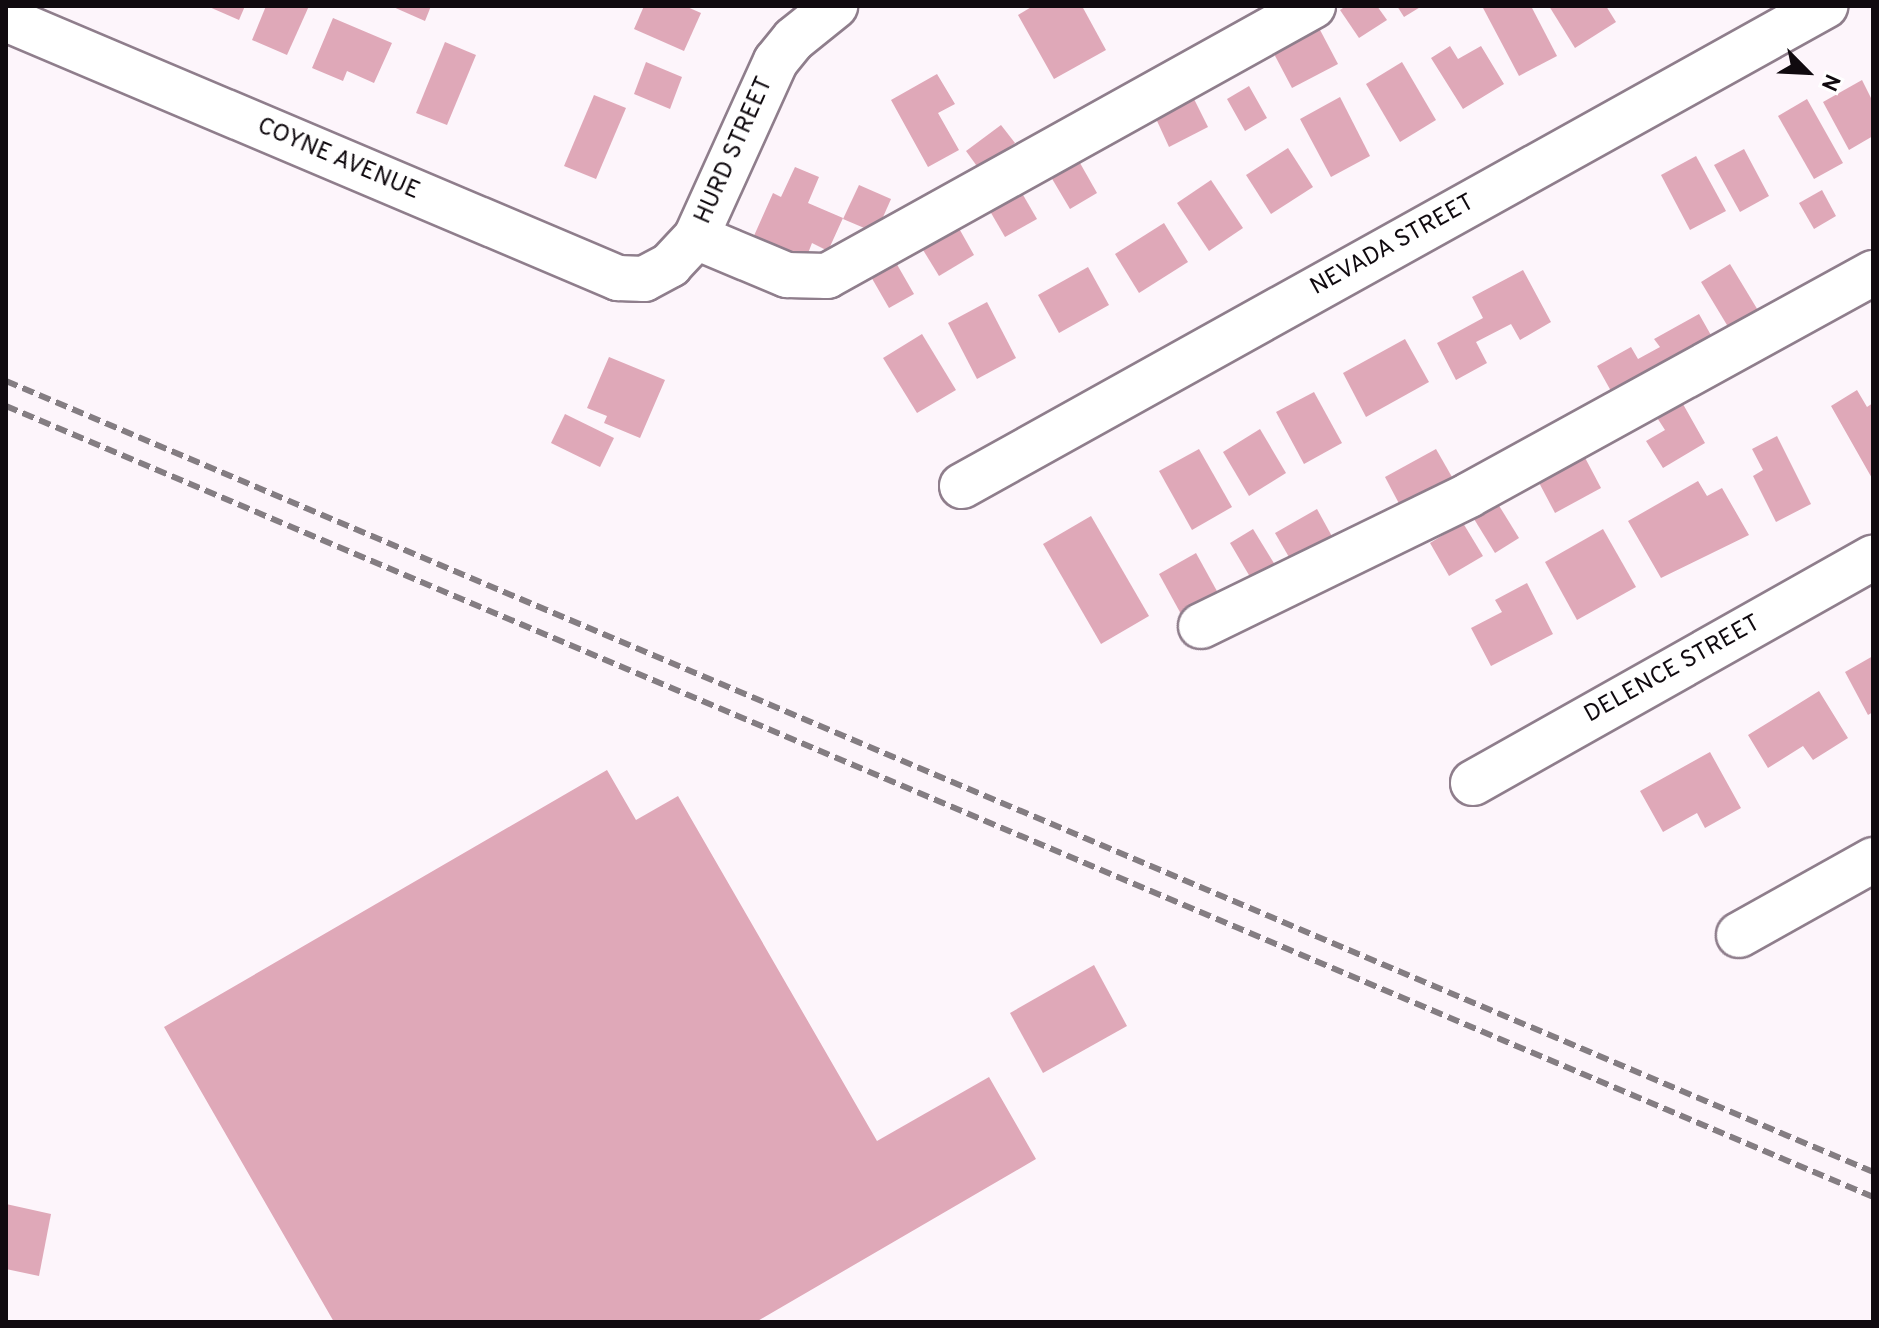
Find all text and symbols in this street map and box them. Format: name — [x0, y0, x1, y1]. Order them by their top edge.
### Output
north arrow — [1767, 32, 1847, 112]
text: N — [1814, 69, 1845, 95]
street label: HURD STREET — [690, 73, 780, 229]
street label: COYNE AVENUE — [252, 113, 424, 207]
street label: NEVADA STREET — [1306, 189, 1480, 303]
street label: DELENCE STREET — [1580, 610, 1766, 730]

